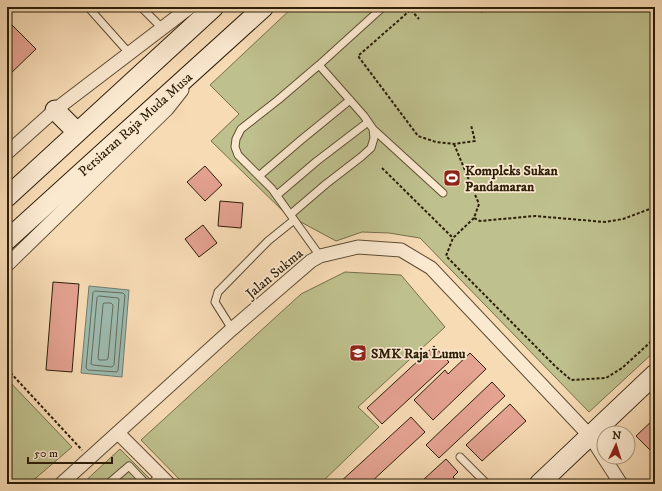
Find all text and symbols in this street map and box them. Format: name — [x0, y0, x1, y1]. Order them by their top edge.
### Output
street label: Persiaran Raja Muda Musa — [75, 69, 197, 181]
place label: Kompleks Sukan Pandamaran — [465, 162, 559, 196]
sports icon: Kompleks Sukan Pandamaran — [442, 168, 462, 188]
street label: Jalan Sukma — [241, 245, 307, 304]
school or university icon: SMK Raja Lumu — [348, 343, 368, 363]
place label: SMK Raja Lumu — [371, 345, 466, 363]
north arrow — [596, 425, 636, 465]
text: N — [612, 429, 622, 443]
scale bar — [28, 439, 112, 465]
text: 50 m — [34, 446, 58, 461]

